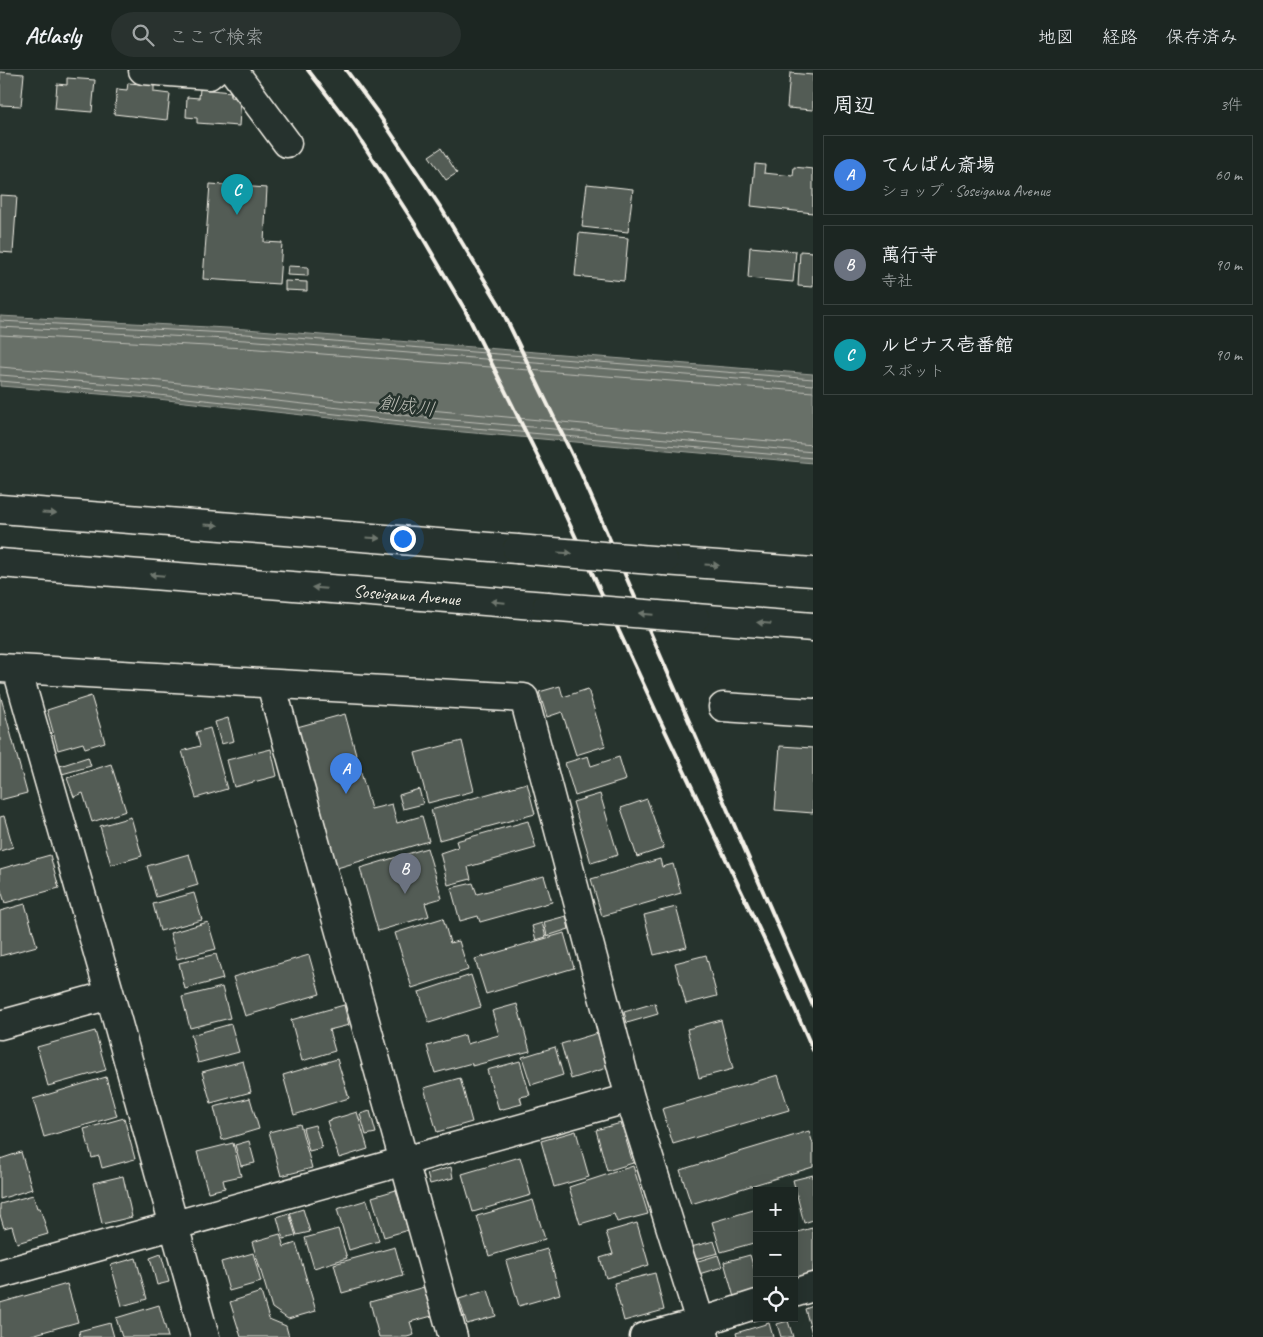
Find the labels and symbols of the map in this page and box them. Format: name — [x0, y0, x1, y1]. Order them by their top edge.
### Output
pin: C — [221, 174, 253, 215]
water label: 創成川 — [377, 390, 437, 422]
one-way arrow — [41, 509, 57, 517]
one-way arrow — [203, 522, 219, 530]
your location — [390, 526, 416, 552]
one-way arrow — [365, 534, 381, 542]
one-way arrow — [558, 549, 574, 557]
one-way arrow — [705, 561, 721, 569]
one-way arrow — [149, 571, 165, 579]
street label: Soseigawa Avenue — [353, 580, 462, 610]
one-way arrow — [311, 583, 327, 591]
one-way arrow — [490, 598, 506, 606]
one-way arrow — [638, 609, 654, 617]
one-way arrow — [756, 619, 772, 627]
pin: A — [330, 753, 362, 794]
pin: B — [389, 853, 421, 894]

